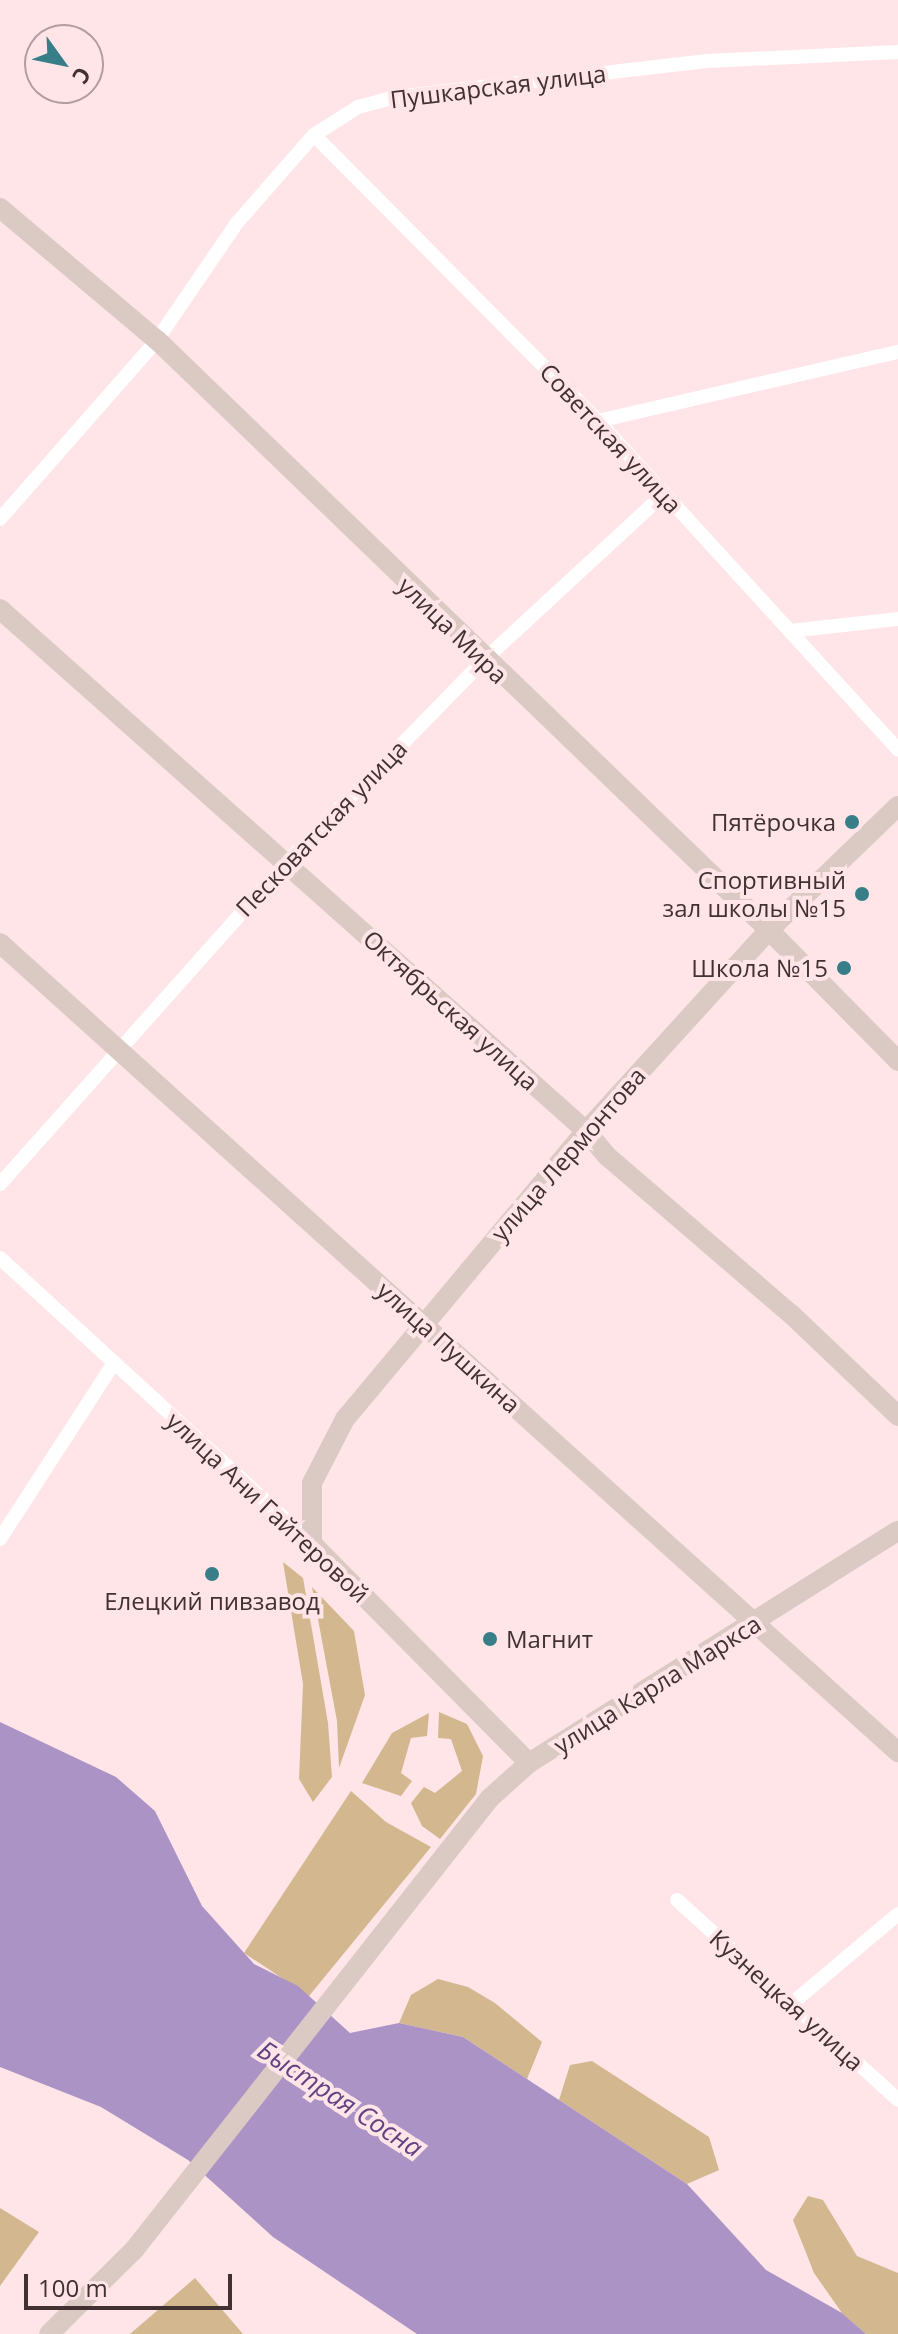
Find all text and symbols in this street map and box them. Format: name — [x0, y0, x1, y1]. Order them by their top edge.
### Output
north arrow — [24, 24, 104, 104]
street label: Пушкарская улица — [388, 58, 608, 114]
text: С — [66, 62, 99, 90]
street label: Советская улица — [534, 357, 688, 519]
street label: улица Мира — [392, 571, 514, 689]
street label: Песковатская улица — [229, 734, 413, 922]
place label: Пятёрочка — [711, 808, 836, 836]
marker: Пятёрочка — [843, 813, 861, 831]
place label: Спортивный зал школы №15 — [663, 866, 846, 922]
marker: Спортивный зал школы №15 — [853, 885, 871, 903]
street label: Октябрьская улица — [358, 924, 544, 1096]
place label: Школа №15 — [691, 954, 828, 982]
marker: Школа №15 — [835, 959, 853, 977]
street label: улица Лермонтова — [485, 1061, 651, 1247]
street label: улица Пушкина — [372, 1275, 526, 1419]
street label: улица Ани Гайтеровой — [161, 1406, 375, 1608]
marker: Елецкий пивзавод — [203, 1565, 221, 1583]
place label: Елецкий пивзавод — [104, 1587, 320, 1615]
street label: улица Карла Маркса — [548, 1609, 766, 1759]
place label: Магнит — [506, 1625, 593, 1653]
marker: Магнит — [481, 1630, 499, 1648]
street label: Кузнецкая улица — [704, 1924, 870, 2076]
water label: Быстрая Сосна — [252, 2034, 428, 2164]
scale bar — [28, 2258, 236, 2308]
text: 100 m — [38, 2271, 108, 2304]

